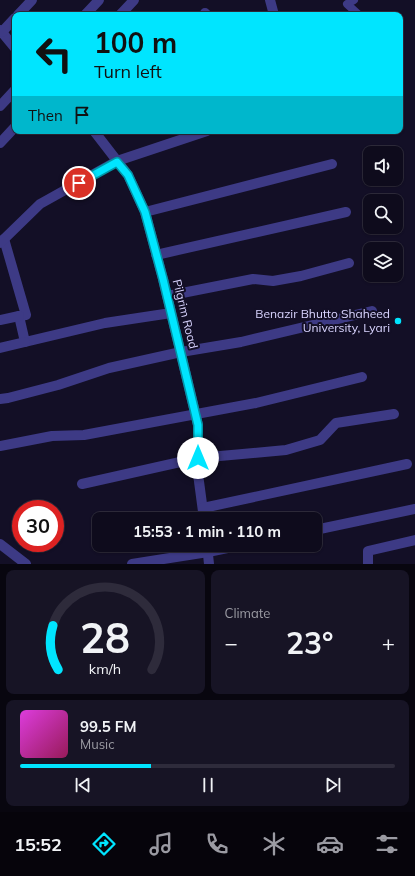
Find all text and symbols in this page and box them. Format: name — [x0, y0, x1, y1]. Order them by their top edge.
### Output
text: 100 m — [94, 25, 177, 60]
icon: left — [28, 28, 80, 80]
text: Turn left — [94, 60, 162, 83]
icon: arrive — [71, 104, 93, 126]
text: Then — [28, 106, 63, 125]
map controls — [363, 146, 403, 282]
button: sound — [363, 146, 403, 186]
pin — [62, 166, 96, 200]
icon: arrive — [68, 172, 90, 194]
button: search — [363, 194, 403, 234]
button: layers — [363, 242, 403, 282]
street label: Pilgrim Road — [170, 278, 201, 350]
place label: Benazir Bhutto Shaheed University, Lyari — [255, 306, 390, 335]
marker: Benazir Bhutto Shaheed University, Lyari — [393, 316, 403, 326]
position arrow — [177, 437, 219, 479]
speed limit sign: 30 — [12, 500, 64, 552]
text: 15:53 · 1 min · 110 m — [133, 522, 281, 541]
text: Climate — [225, 605, 270, 621]
text: 28 — [80, 611, 130, 663]
text: 23° — [286, 624, 333, 662]
text: − — [225, 629, 238, 657]
text: + — [382, 629, 395, 657]
text: km/h — [89, 660, 121, 678]
text: 99.5 FM — [80, 717, 136, 736]
text: Music — [80, 736, 115, 752]
icon: previous — [72, 774, 94, 796]
icon: pause — [197, 774, 219, 796]
icon: next — [322, 774, 344, 796]
icon: directions — [90, 830, 118, 858]
icon: music — [147, 830, 175, 858]
icon: phone — [203, 830, 231, 858]
icon: climate — [260, 830, 288, 858]
icon: car — [316, 830, 344, 858]
icon: filters — [373, 830, 401, 858]
text: 15:52 — [14, 833, 62, 856]

